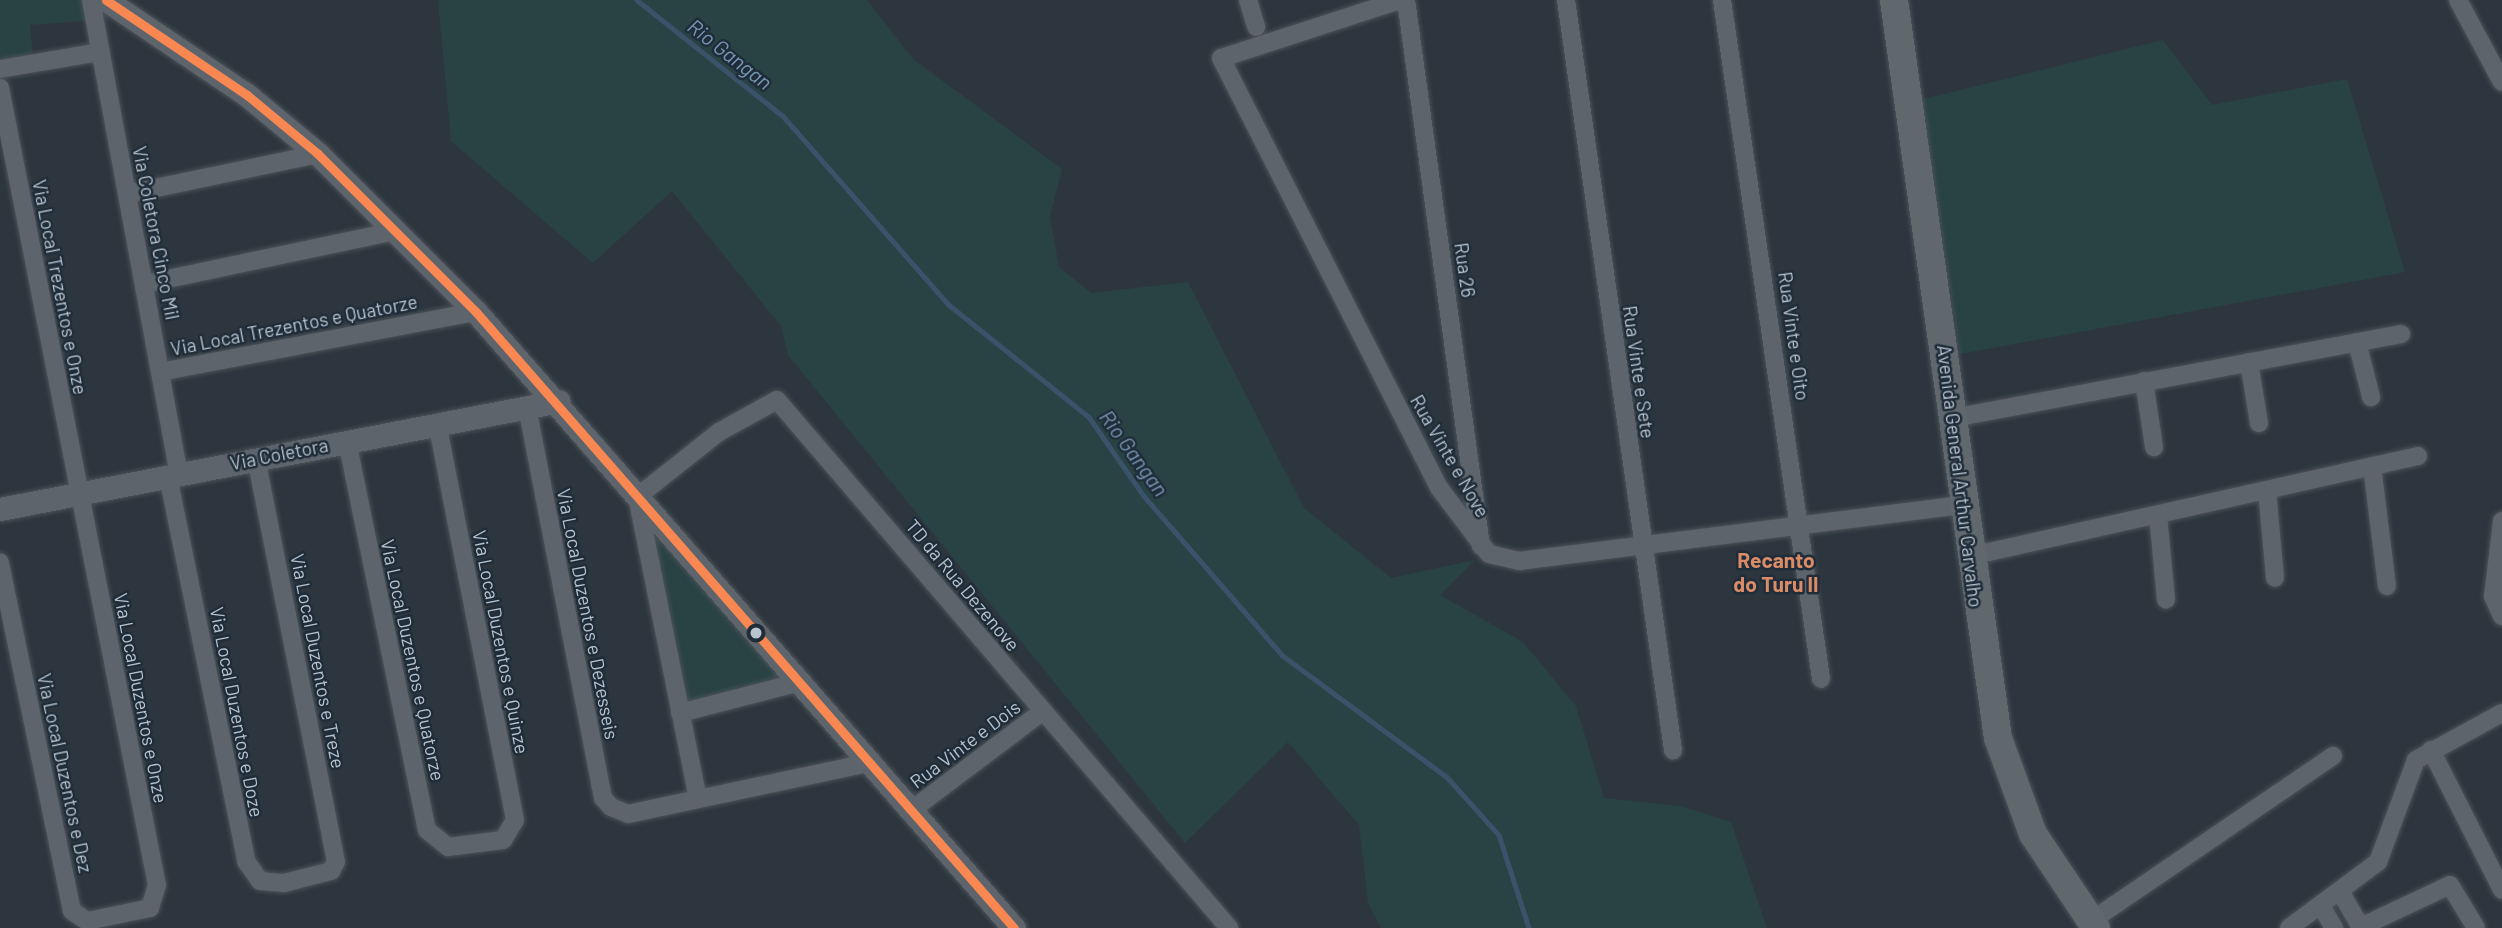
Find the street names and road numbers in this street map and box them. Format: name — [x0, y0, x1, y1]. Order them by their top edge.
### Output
street label: Via Coletora Cinco Mil — [128, 144, 184, 322]
street label: Via Local Trezentos e Onze — [28, 178, 92, 396]
street label: Rua 26 — [1450, 241, 1480, 299]
street label: Rua Vinte e Oito — [1774, 270, 1814, 402]
street label: Via Local Trezentos e Quatorze — [169, 290, 419, 360]
street label: Rua Vinte e Sete — [1618, 304, 1660, 440]
street label: Avenida General Arthur Carvalho — [1933, 343, 1987, 609]
street label: Rua Vinte e Nove — [1406, 391, 1494, 521]
street label: Via Coletora — [228, 433, 330, 475]
street label: Via Local Duzentos e Dezesseis — [552, 487, 624, 741]
street label: TD da Rua Dezenove — [901, 515, 1025, 655]
street label: Via Local Duzentos e Quinze — [468, 528, 534, 756]
street label: Via Local Duzentos e Quatorze — [376, 537, 450, 783]
street label: Via Local Duzentos e Treze — [286, 552, 350, 770]
street label: Via Local Duzentos e Onze — [109, 591, 173, 805]
street label: Via Local Duzentos e Doze — [205, 605, 269, 819]
street label: Via Local Duzentos e Dez — [33, 671, 97, 875]
street label: Rua Vinte e Dois — [905, 695, 1025, 793]

